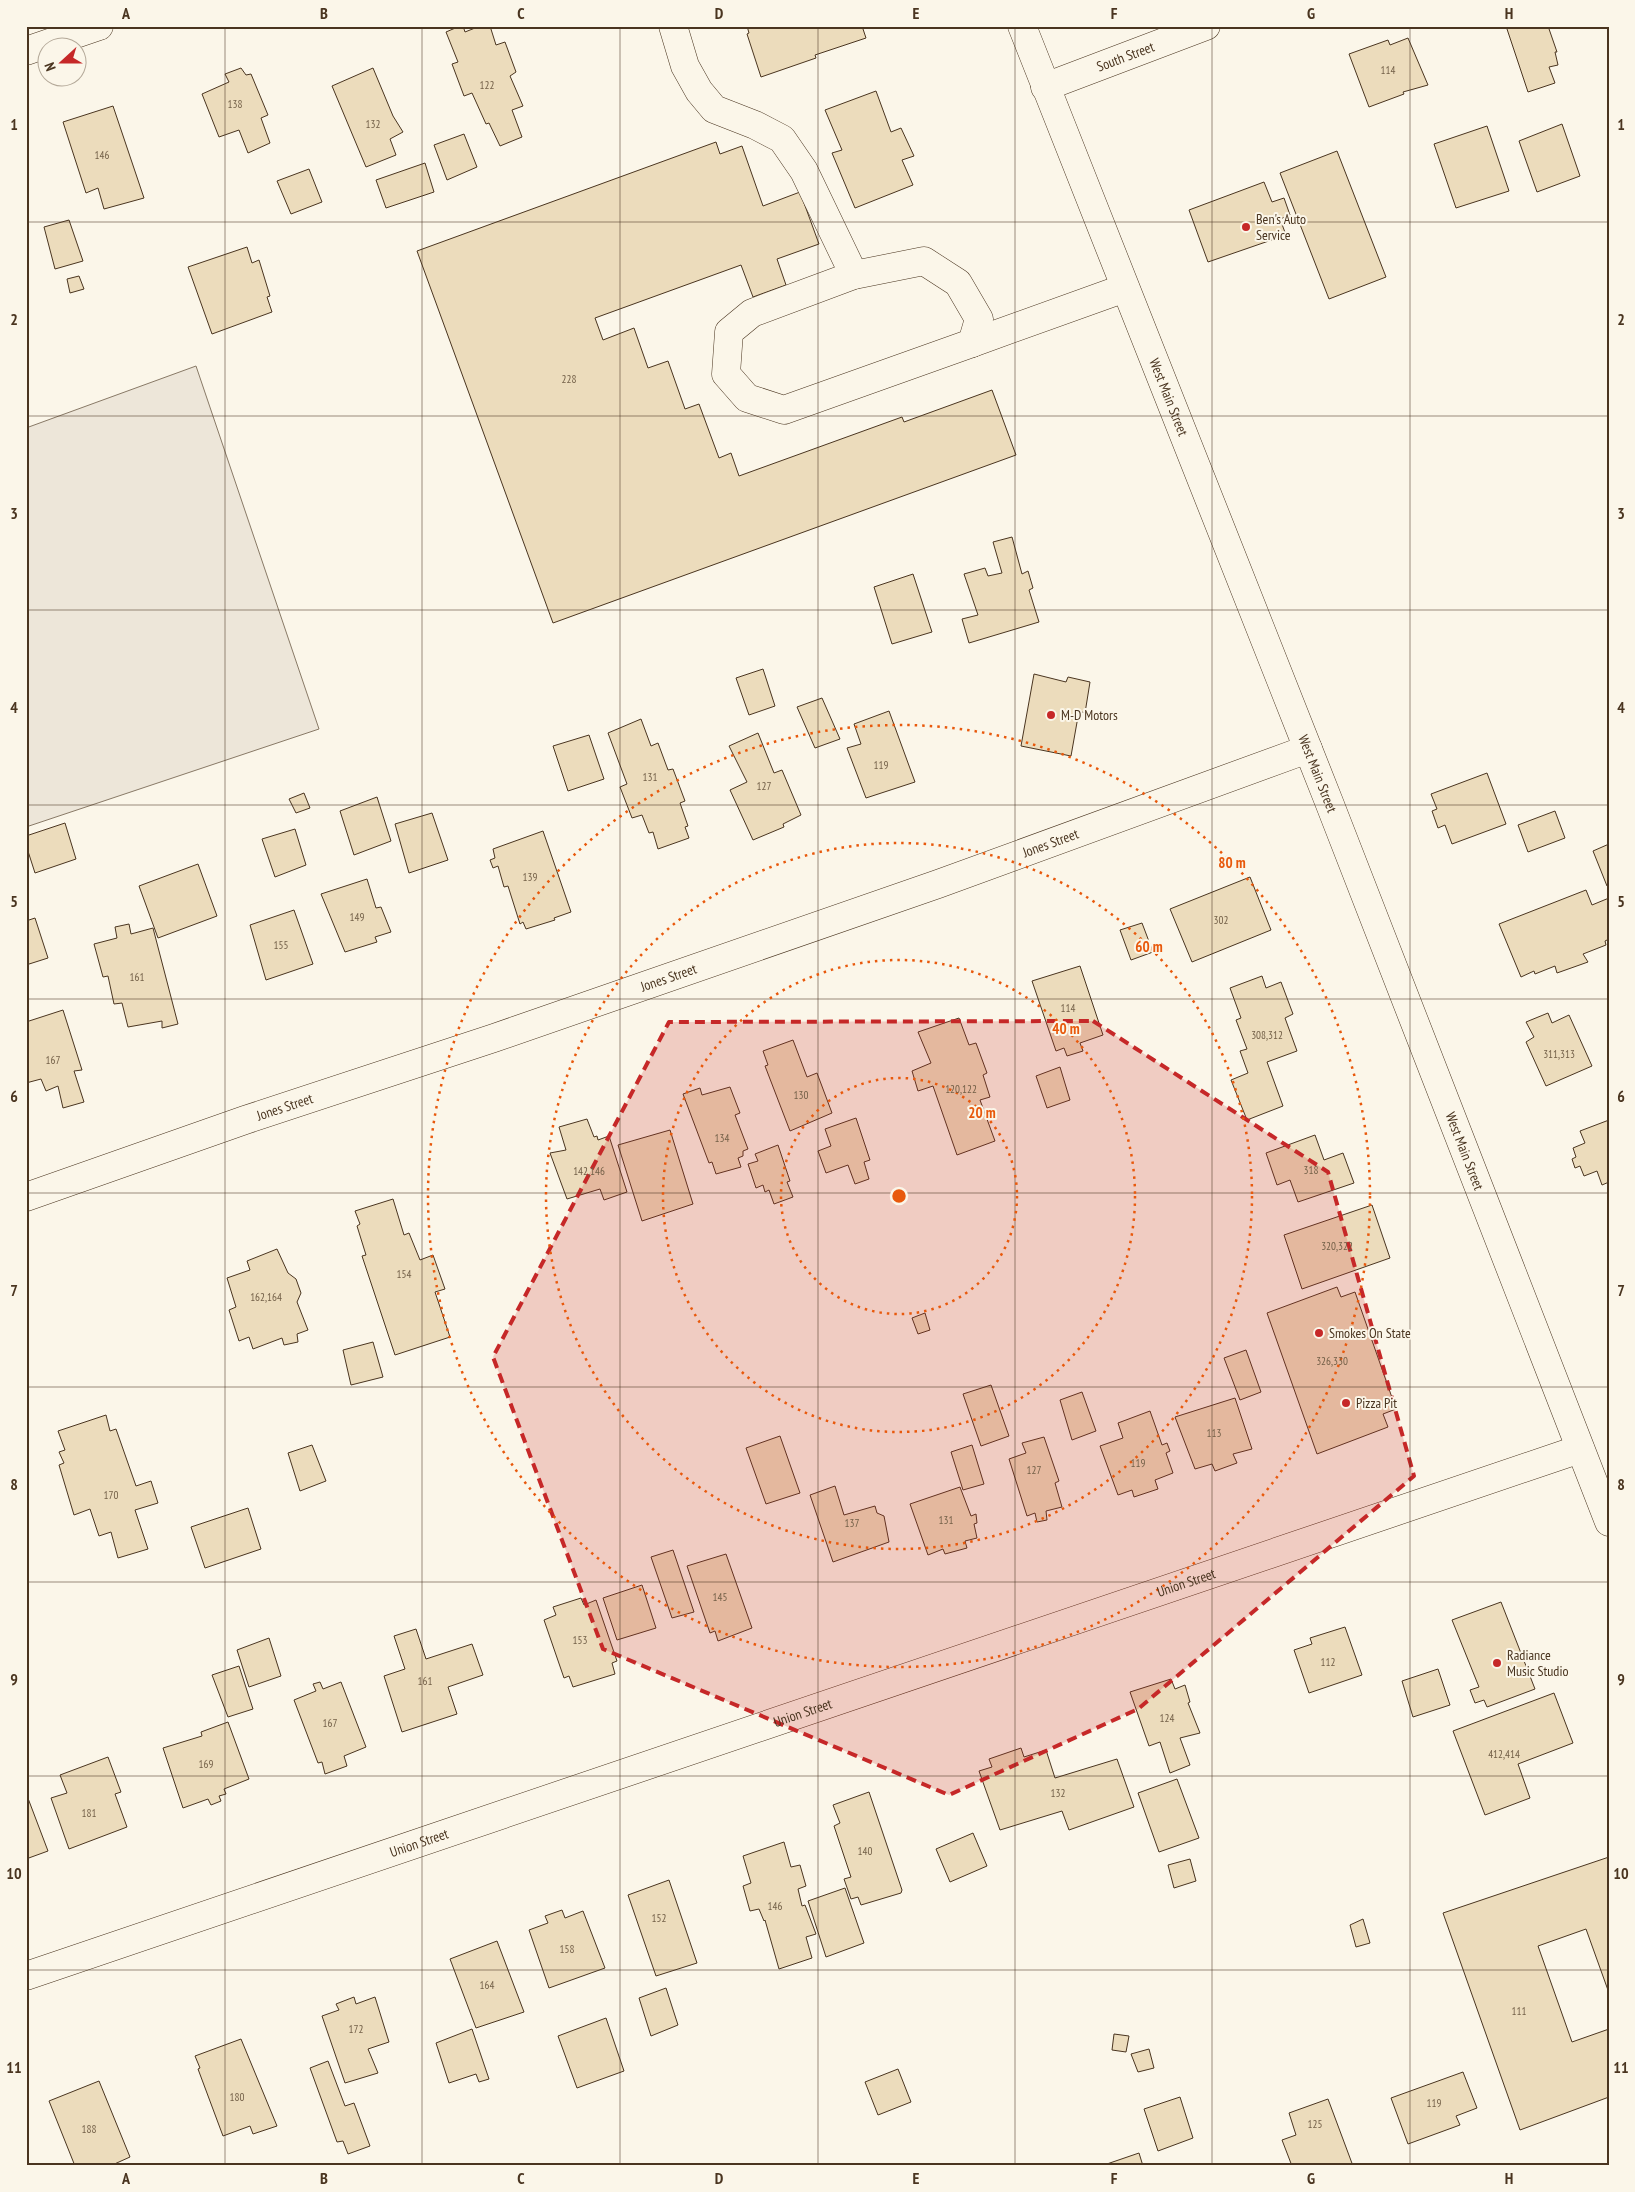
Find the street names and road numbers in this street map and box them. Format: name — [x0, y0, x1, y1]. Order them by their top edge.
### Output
street label: South Street — [1094, 37, 1157, 76]
street label: West Main Street — [1145, 356, 1192, 439]
street label: West Main Street — [1294, 732, 1341, 815]
street label: Jones Street — [1019, 824, 1081, 862]
street label: Jones Street — [637, 959, 699, 996]
street label: Jones Street — [253, 1089, 315, 1125]
street label: West Main Street — [1441, 1110, 1488, 1193]
street label: Union Street — [1154, 1564, 1218, 1601]
street label: Union Street — [771, 1694, 834, 1731]
street label: Union Street — [387, 1824, 451, 1861]

